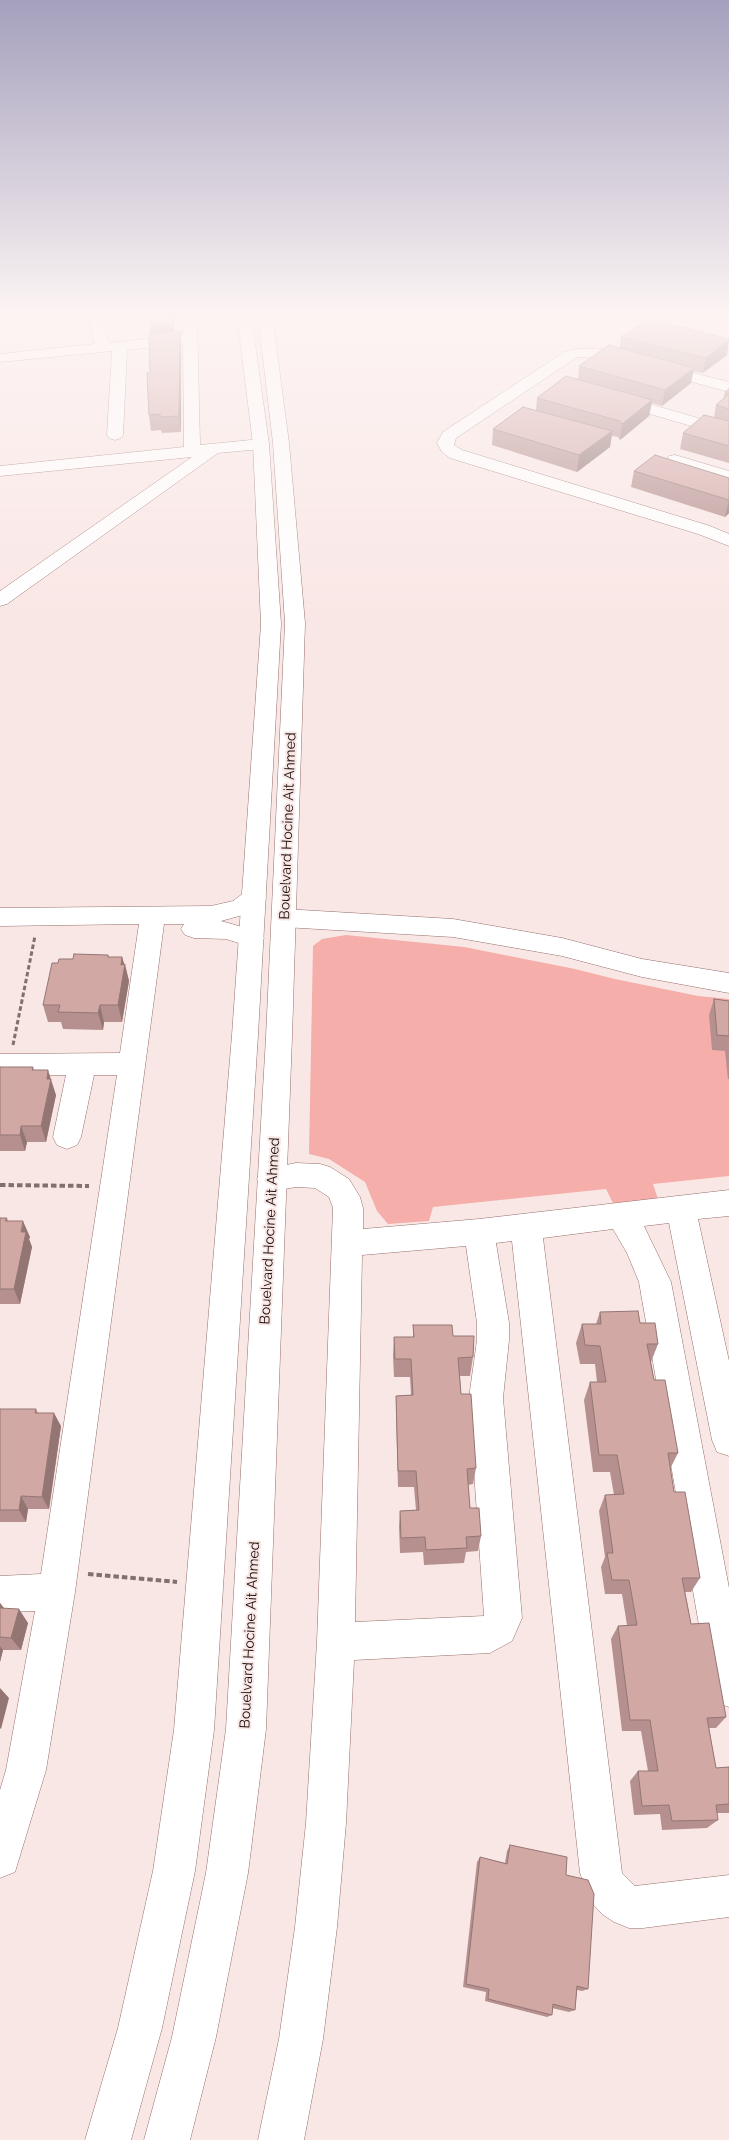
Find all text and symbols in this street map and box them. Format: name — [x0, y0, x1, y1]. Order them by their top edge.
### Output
street label: Bouelvard Hocine Ait Ahmed — [276, 732, 300, 920]
street label: Bouelvard Hocine Ait Ahmed — [257, 1137, 283, 1325]
street label: Bouelvard Hocine Ait Ahmed — [237, 1541, 263, 1729]

